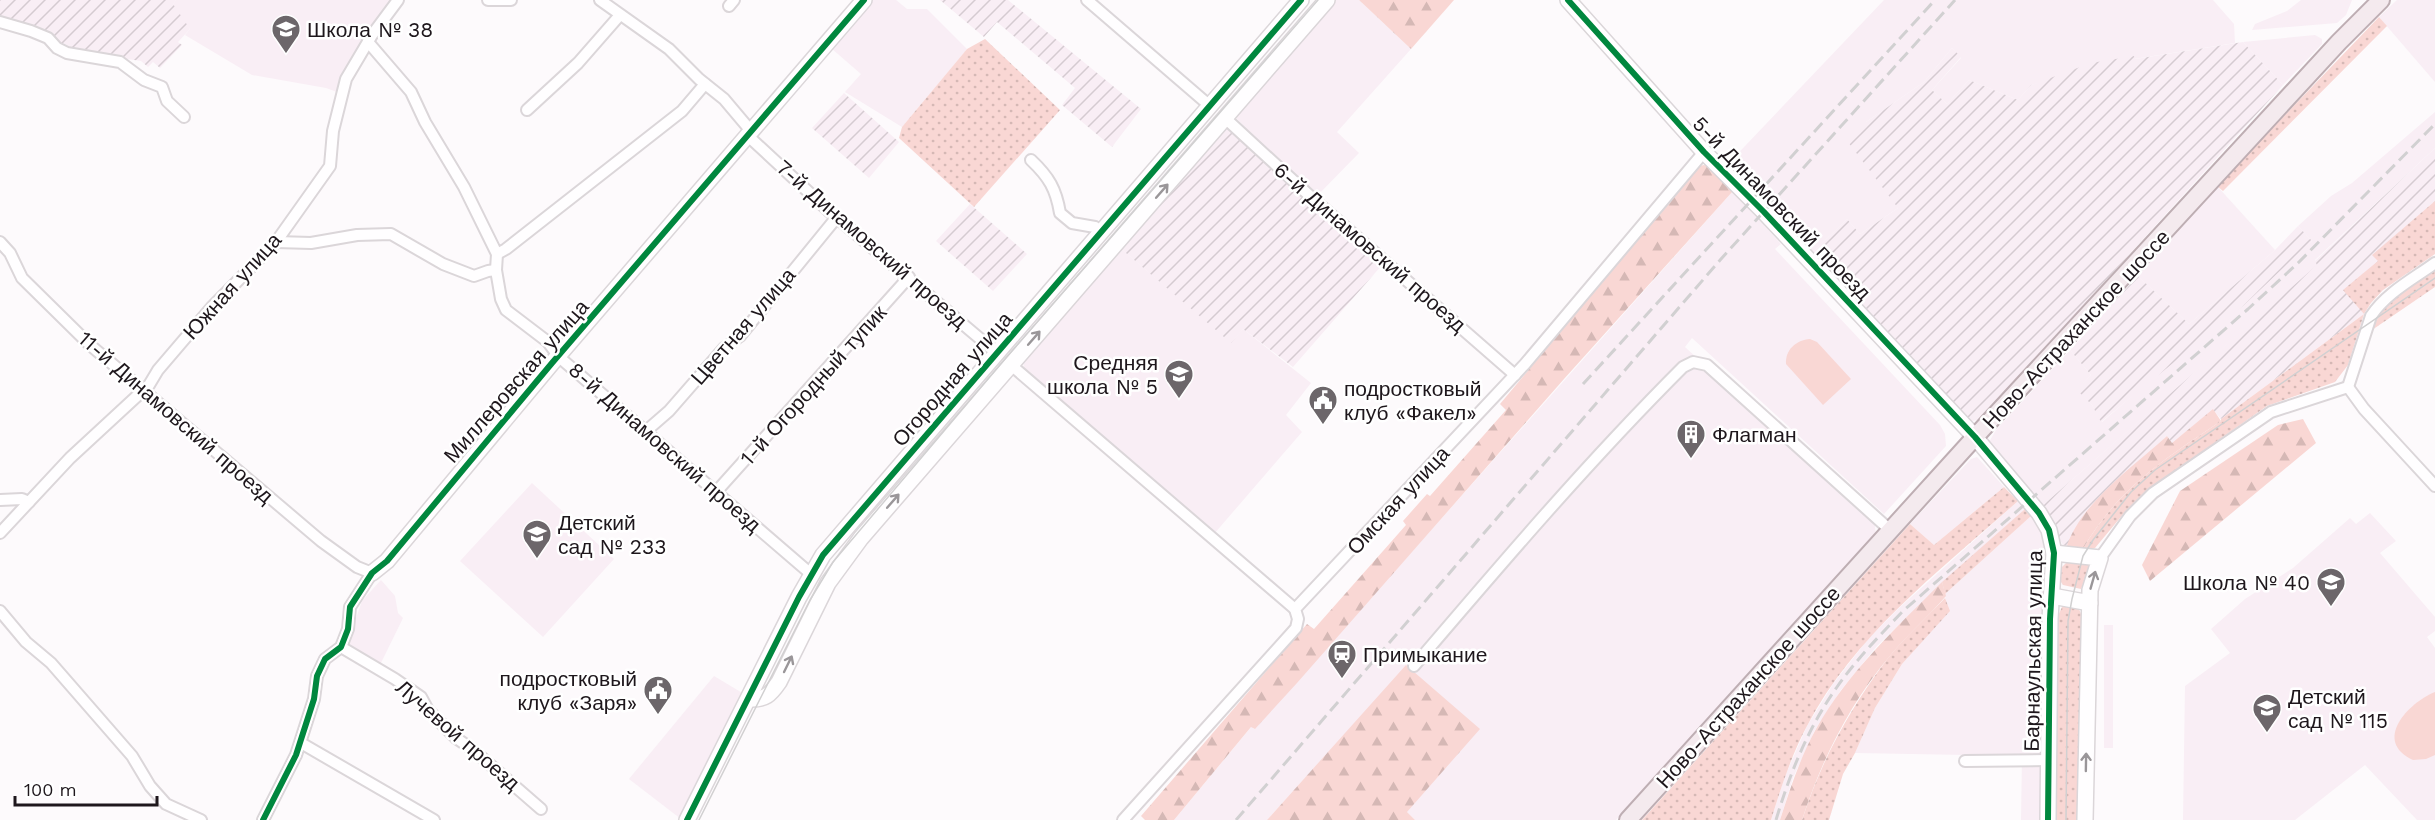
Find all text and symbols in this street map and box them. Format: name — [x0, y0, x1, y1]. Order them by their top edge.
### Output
school or university icon: Школа № 38 — [270, 13, 302, 55]
place label: Школа № 38 — [307, 17, 433, 42]
street label: 5-й Динамовский проезд — [1688, 111, 1876, 305]
street label: 7-й Динамовский проезд — [772, 154, 972, 334]
street label: 6-й Динамовский проезд — [1269, 157, 1471, 337]
one-way arrow — [1155, 184, 1169, 199]
street label: Ново-Астраханское шоссе — [1977, 224, 2175, 434]
street label: Южная улица — [178, 227, 287, 344]
street label: Цветная улица — [685, 262, 801, 390]
street label: Миллеровская улица — [438, 294, 594, 468]
street label: 1-й Огородный тупик — [735, 299, 892, 470]
street label: Огородная улица — [887, 306, 1017, 451]
street label: 11-й Динамовский проезд — [73, 326, 279, 508]
one-way arrow — [1027, 330, 1041, 345]
place label: Средняя школа № 5 — [1047, 350, 1158, 399]
street label: 8-й Динамовский проезд — [564, 357, 766, 537]
school or university icon: Средняя школа № 5 — [1163, 358, 1195, 400]
place label: подростковый клуб «Факел» — [1344, 376, 1481, 425]
public building icon: подростковый клуб «Факел» — [1307, 384, 1339, 426]
building icon: Флагман — [1675, 418, 1707, 460]
place label: Флагман — [1712, 422, 1797, 447]
street label: Омская улица — [1342, 440, 1455, 559]
one-way arrow — [886, 494, 900, 509]
place label: Детский сад № 233 — [558, 510, 666, 559]
school or university icon: Детский сад № 233 — [521, 518, 553, 560]
street label: Барнаульская улица — [2019, 550, 2047, 752]
school or university icon: Школа № 40 — [2315, 566, 2347, 608]
place label: Школа № 40 — [2183, 570, 2310, 595]
one-way arrow — [2088, 571, 2099, 590]
street label: Ново-Астраханское шоссе — [1651, 581, 1845, 793]
station icon: Примыкание — [1326, 638, 1358, 680]
place label: Примыкание — [1363, 642, 1487, 667]
one-way arrow — [782, 656, 794, 673]
place label: подростковый клуб «Заря» — [500, 666, 637, 715]
street label: Лучевой проезд — [391, 674, 525, 796]
public building icon: подростковый клуб «Заря» — [642, 674, 674, 716]
place label: Детский сад № 115 — [2288, 684, 2388, 733]
school or university icon: Детский сад № 115 — [2251, 692, 2283, 734]
one-way arrow — [2080, 752, 2092, 772]
scale bar — [15, 769, 158, 807]
text: 100 m — [24, 779, 77, 800]

